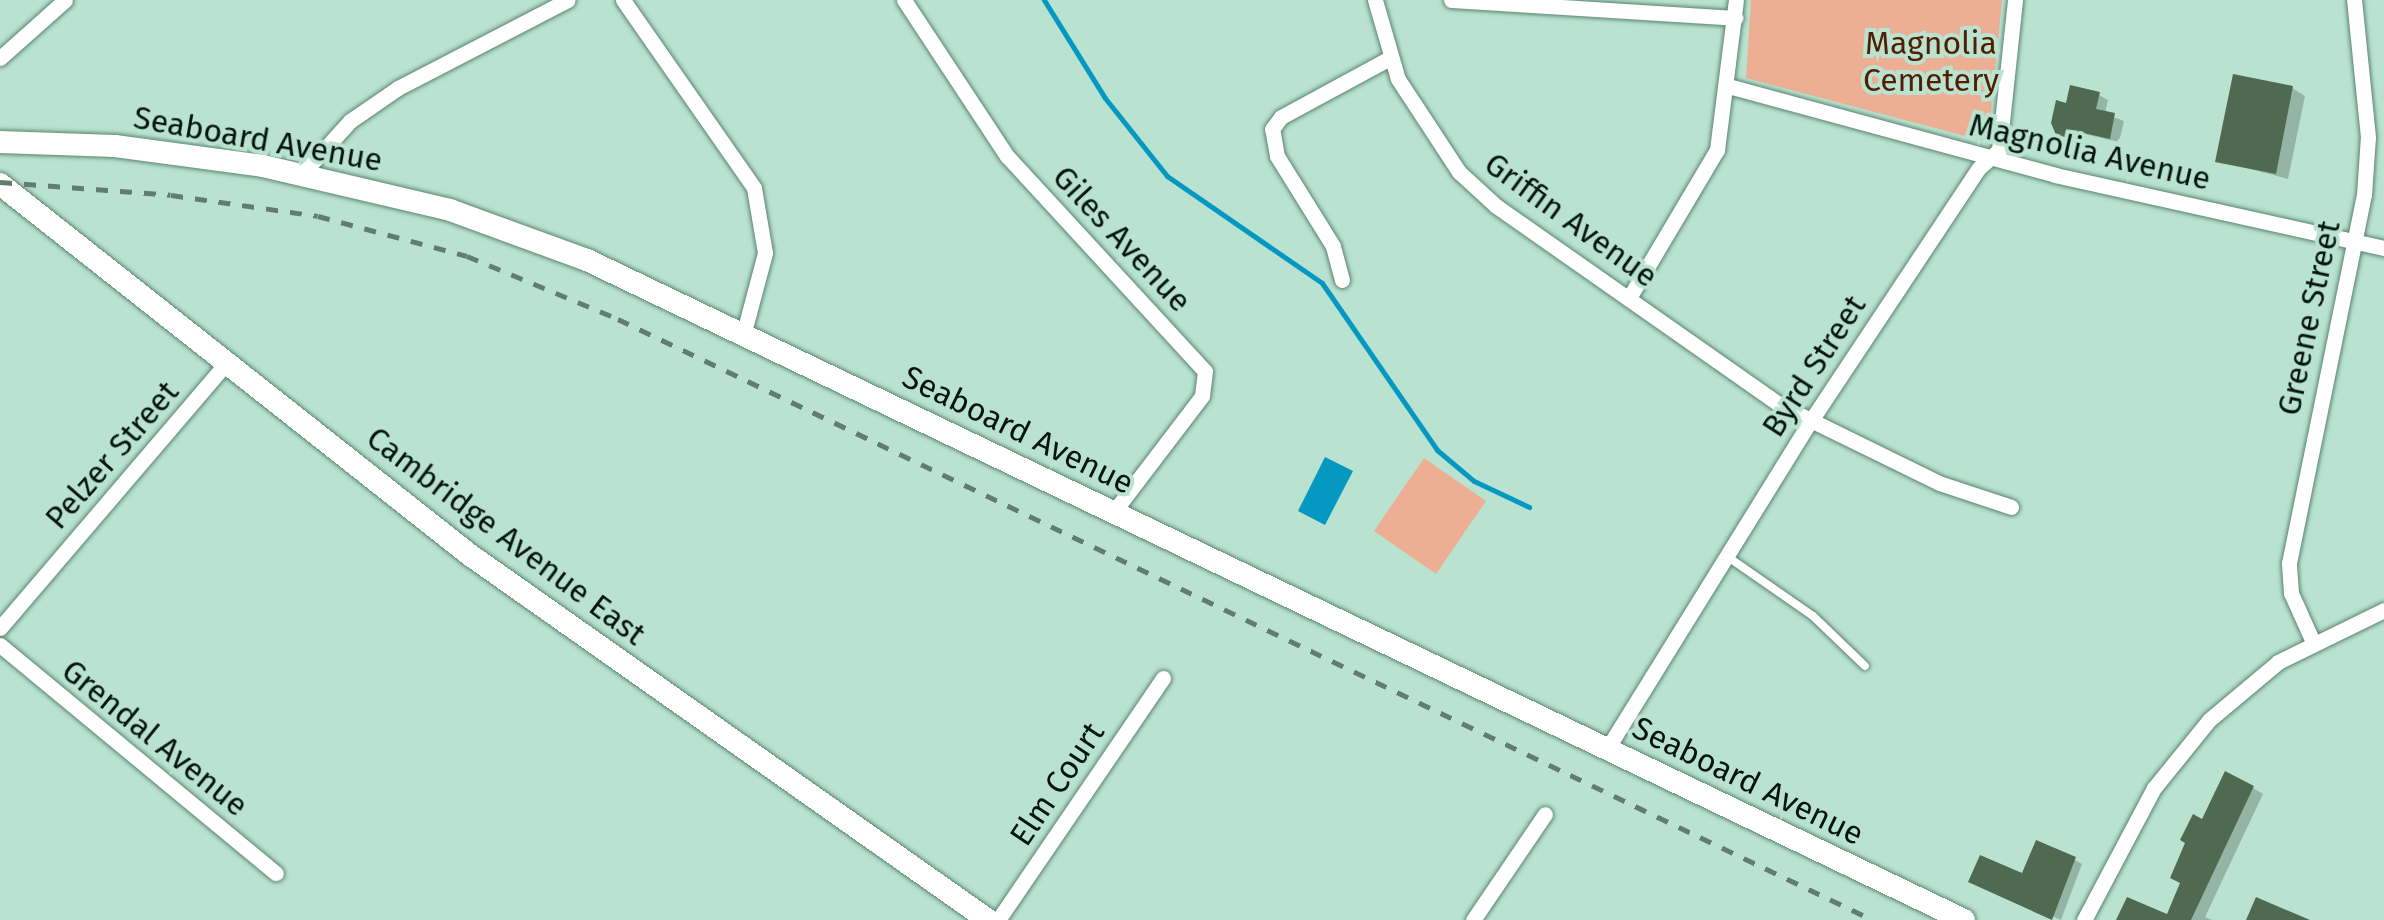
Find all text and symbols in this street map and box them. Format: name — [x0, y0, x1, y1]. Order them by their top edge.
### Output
park label: Magnolia Cemetery — [1863, 25, 1999, 100]
street label: Seaboard Avenue — [131, 98, 385, 180]
street label: Magnolia Avenue — [1966, 106, 2214, 198]
street label: Griffin Avenue — [1477, 144, 1665, 296]
street label: Giles Avenue — [1045, 158, 1199, 320]
street label: Greene Street — [2270, 217, 2348, 419]
street label: Byrd Street — [1754, 288, 1874, 444]
street label: Seaboard Avenue — [896, 358, 1140, 502]
street label: Pelzer Street — [37, 373, 187, 537]
street label: Cambridge Avenue East — [359, 419, 653, 653]
street label: Grendal Avenue — [54, 651, 256, 825]
street label: Seaboard Avenue — [1626, 709, 1870, 853]
street label: Elm Court — [1002, 715, 1112, 853]

